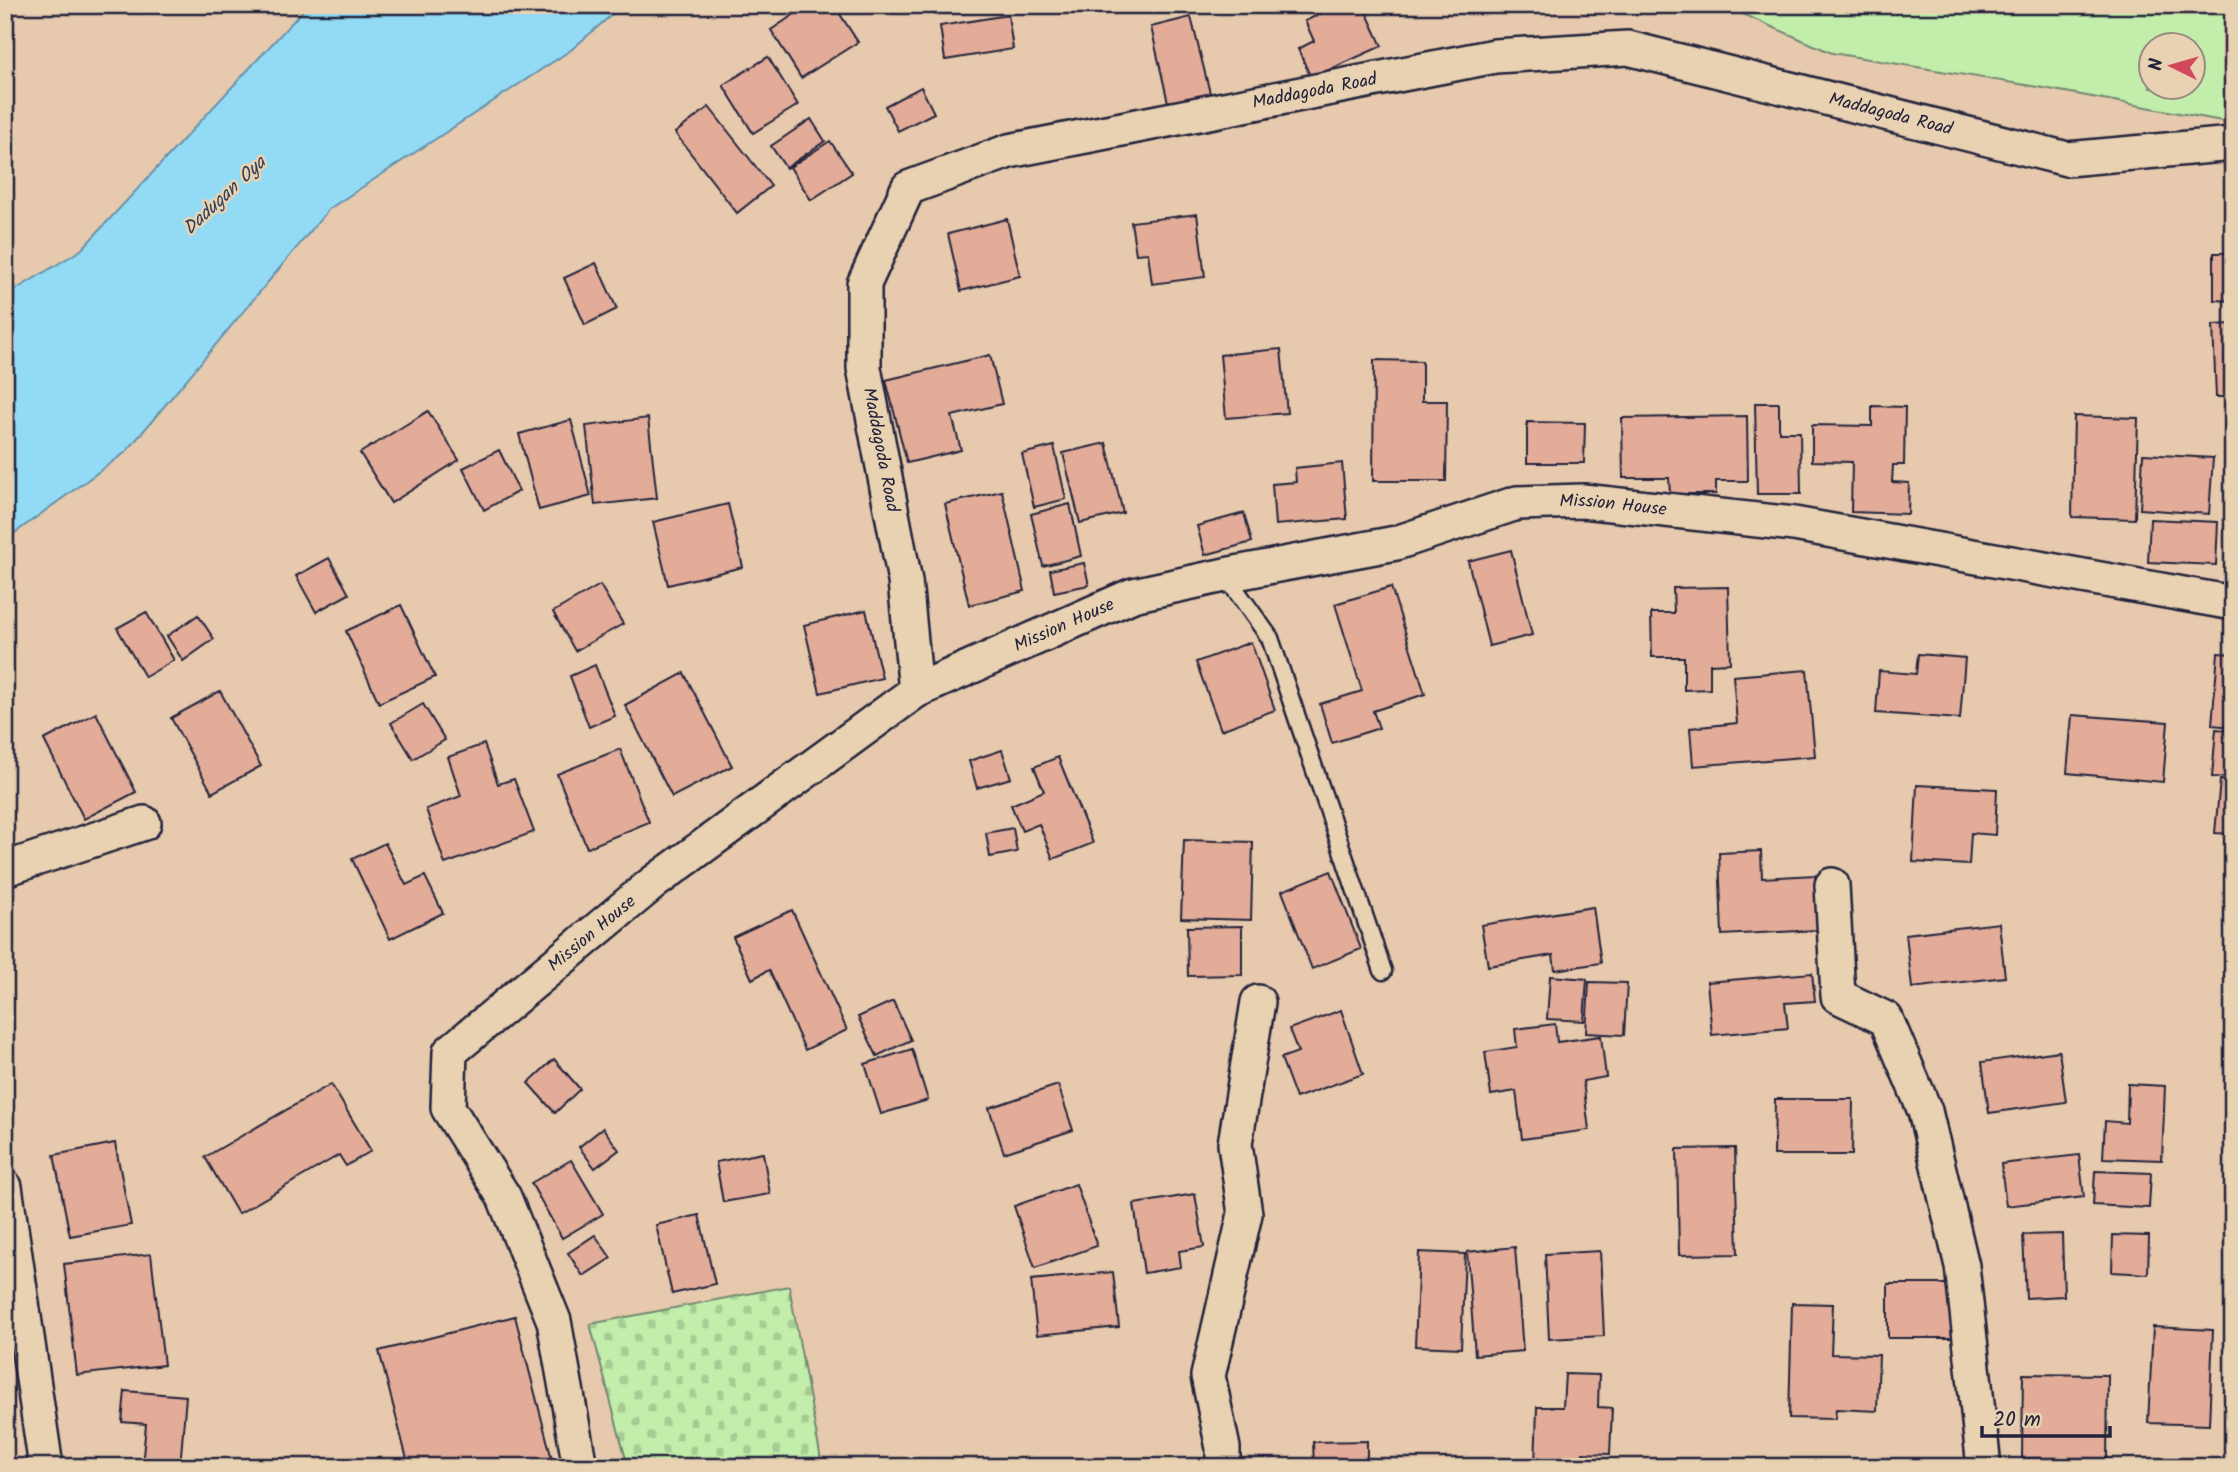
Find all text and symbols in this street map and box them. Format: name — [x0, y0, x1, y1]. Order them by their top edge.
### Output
north arrow — [2136, 32, 2206, 102]
text: N — [2142, 57, 2173, 72]
street label: Maddagoda Road — [1250, 65, 1380, 118]
street label: Maddagoda Road — [1826, 85, 1957, 144]
water label: Dadugan Oya — [176, 149, 274, 243]
street label: Maddagoda Road — [854, 385, 906, 516]
street label: Mission House — [1559, 486, 1668, 525]
street label: Mission House — [1009, 590, 1119, 661]
street label: Mission House — [541, 888, 643, 979]
scale bar — [1982, 1395, 2110, 1439]
text: 20 m — [1993, 1404, 2041, 1437]

